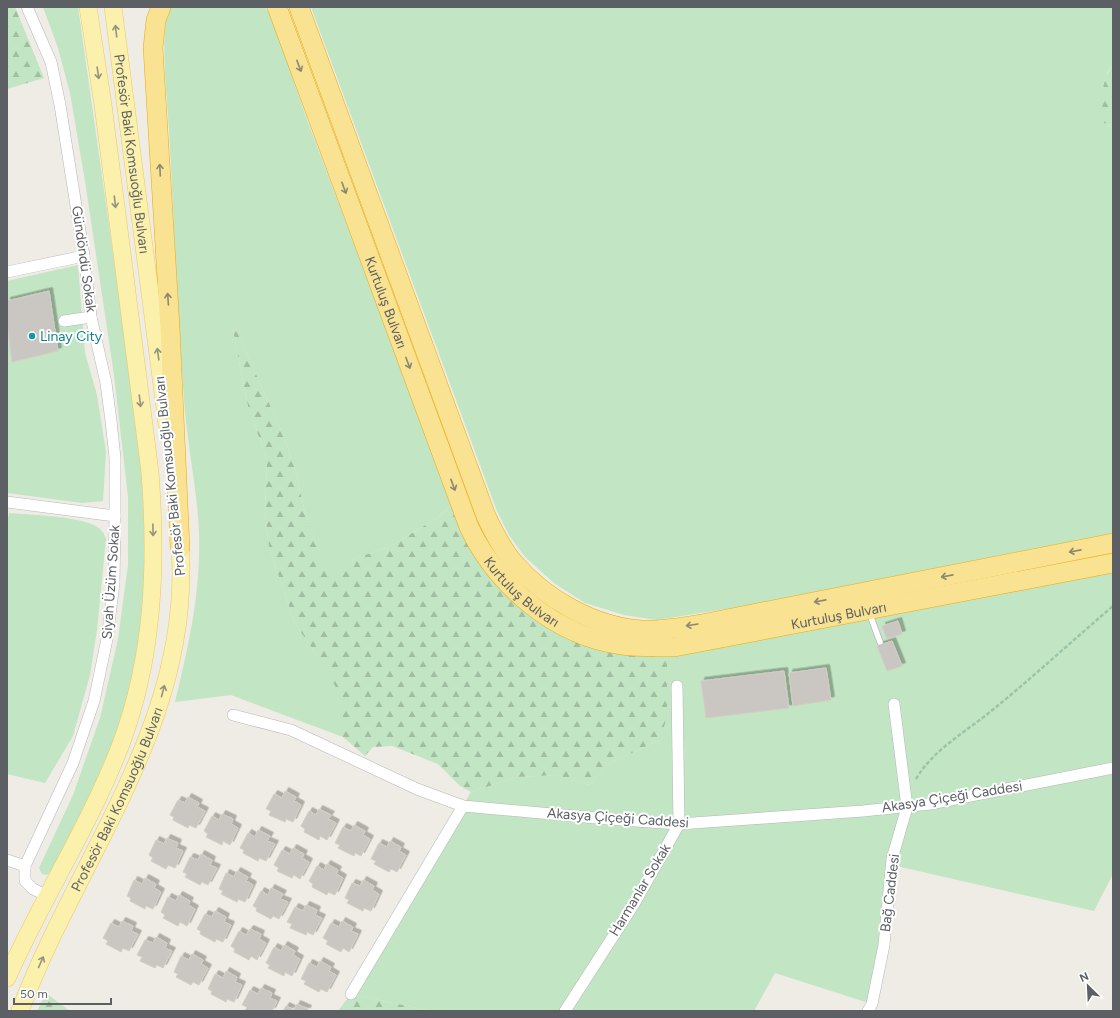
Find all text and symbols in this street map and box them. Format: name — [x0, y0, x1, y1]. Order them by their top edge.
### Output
one-way arrow — [112, 25, 120, 38]
street label: Profesör Baki Komsuoğlu Bulvarı — [111, 53, 153, 255]
one-way arrow — [296, 59, 304, 71]
one-way arrow — [94, 66, 102, 79]
one-way arrow — [156, 164, 163, 177]
one-way arrow — [340, 182, 348, 194]
one-way arrow — [111, 195, 119, 208]
street label: Gündöndü Sokak — [68, 205, 100, 313]
street label: Kurtuluş Bulvarı — [361, 254, 411, 351]
one-way arrow — [165, 293, 172, 306]
place label: Linay City — [40, 328, 103, 345]
marker: Linay City — [27, 331, 37, 341]
one-way arrow — [154, 348, 161, 361]
one-way arrow — [404, 356, 412, 368]
street label: Profesör Baki Komsuoğlu Bulvarı — [151, 375, 189, 577]
one-way arrow — [136, 394, 144, 407]
one-way arrow — [450, 478, 458, 490]
one-way arrow — [149, 523, 157, 536]
street label: Siyah Üzüm Sokak — [99, 524, 123, 640]
one-way arrow — [1069, 547, 1082, 555]
street label: Kurtuluş Bulvarı — [480, 553, 562, 631]
one-way arrow — [941, 572, 954, 580]
one-way arrow — [813, 597, 826, 605]
street label: Kurtuluş Bulvarı — [790, 598, 888, 633]
one-way arrow — [686, 621, 699, 629]
one-way arrow — [160, 685, 167, 698]
street label: Profesör Baki Komsuoğlu Bulvarı — [67, 705, 166, 894]
street label: Akasya Çiçeği Caddesi — [880, 777, 1024, 817]
street label: Akasya Çiçeği Caddesi — [547, 805, 689, 831]
street label: Harmanlar Sokak — [606, 840, 674, 939]
street label: Bağ Caddesi — [877, 853, 903, 933]
one-way arrow — [38, 956, 45, 968]
north arrow — [1068, 966, 1108, 1006]
text: N — [1078, 970, 1091, 985]
scale bar — [14, 980, 111, 1006]
text: 50 m — [20, 987, 48, 1001]

